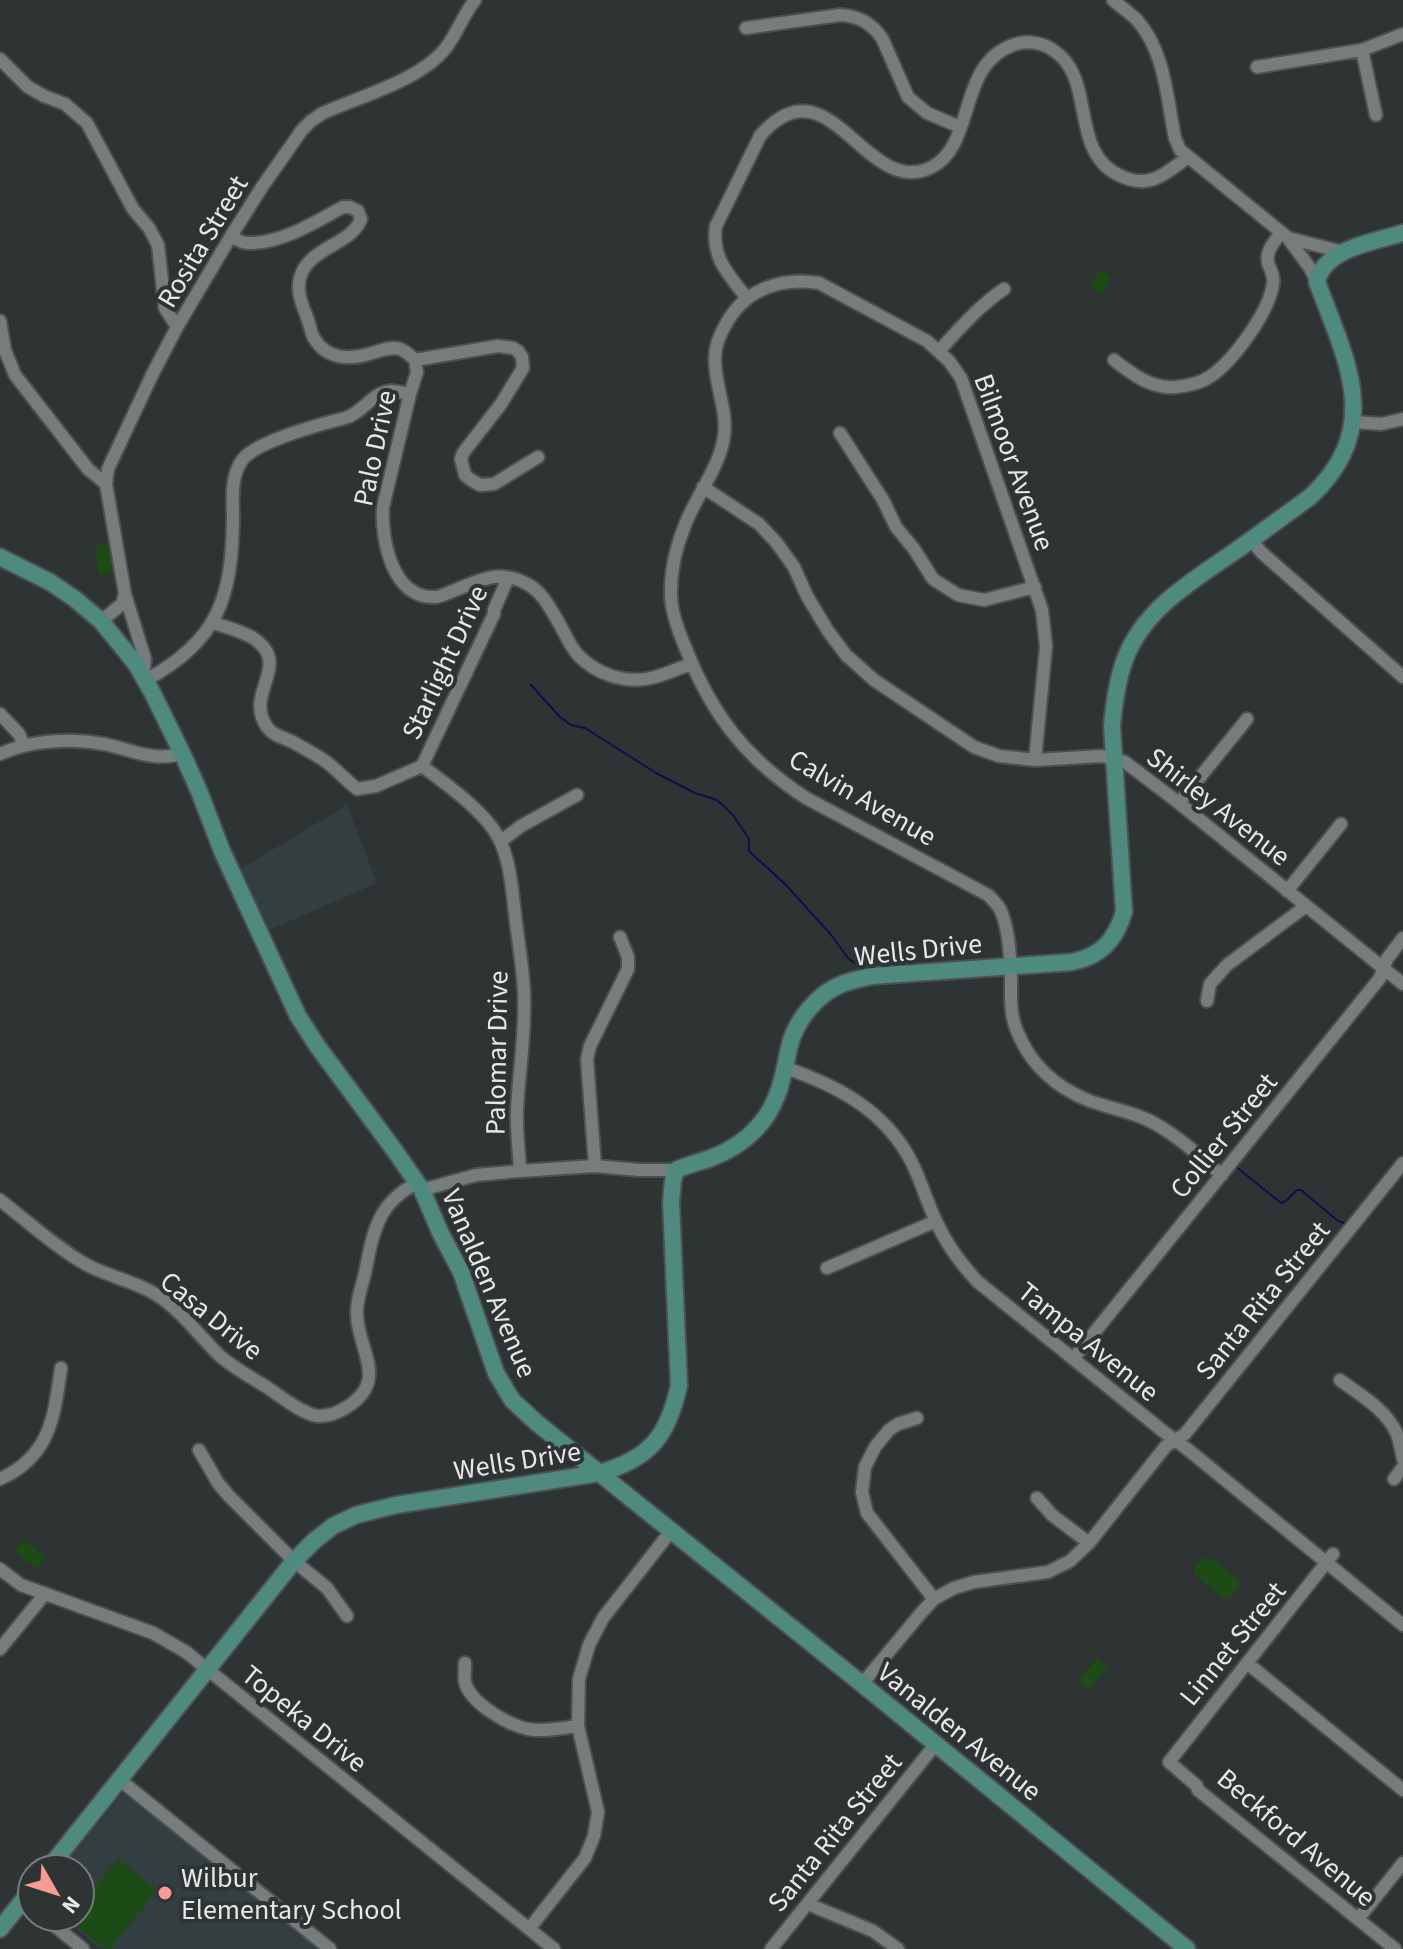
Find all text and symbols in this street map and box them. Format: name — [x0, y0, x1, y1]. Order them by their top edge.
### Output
street label: Rosita Street — [148, 167, 258, 315]
street label: Bilmoor Avenue — [964, 368, 1065, 556]
street label: Palo Drive — [343, 387, 407, 510]
street label: Starlight Drive — [392, 579, 498, 746]
street label: Shirley Avenue — [1138, 738, 1299, 876]
street label: Calvin Avenue — [781, 739, 944, 856]
street label: Wells Drive — [852, 923, 984, 977]
street label: Palomar Drive — [476, 970, 518, 1136]
street label: Collier Street — [1161, 1064, 1287, 1207]
street label: Vanalden Avenue — [431, 1183, 547, 1384]
street label: Santa Rita Street — [1186, 1212, 1340, 1389]
street label: Casa Drive — [151, 1262, 271, 1370]
street label: Tampa Avenue — [1009, 1272, 1168, 1411]
street label: Wells Drive — [451, 1431, 584, 1491]
street label: Linnet Street — [1170, 1572, 1296, 1714]
street label: Vanalden Avenue — [869, 1653, 1050, 1811]
street label: Topeka Drive — [233, 1655, 376, 1782]
street label: Santa Rita Street — [758, 1744, 912, 1921]
street label: Beckford Avenue — [1208, 1759, 1385, 1916]
north arrow — [16, 1853, 96, 1933]
place label: Wilbur Elementary School — [181, 1858, 402, 1930]
marker: Wilbur Elementary School — [156, 1884, 174, 1902]
text: N — [54, 1889, 88, 1921]

